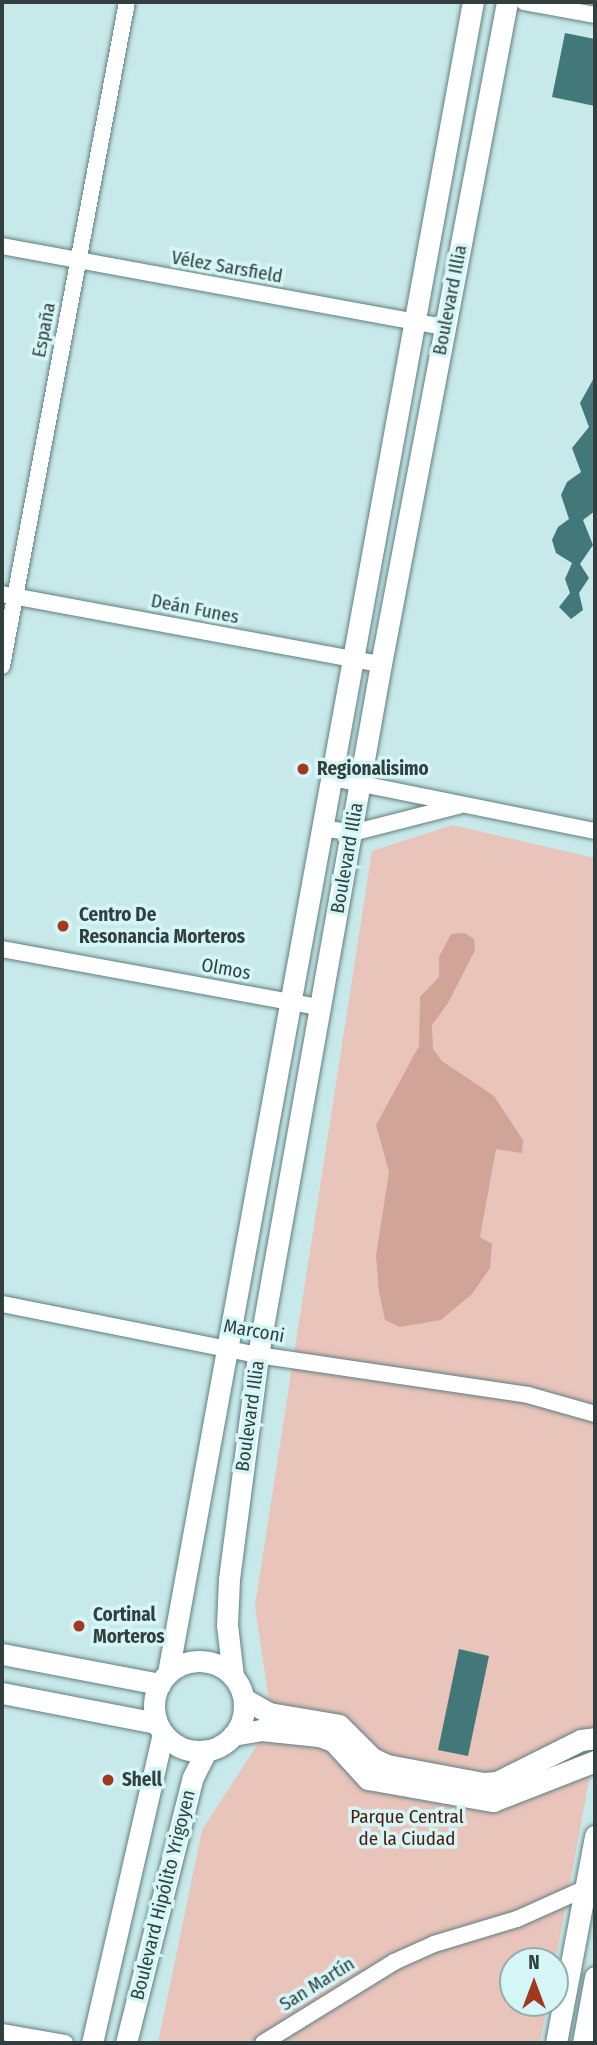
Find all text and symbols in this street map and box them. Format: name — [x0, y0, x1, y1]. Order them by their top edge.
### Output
street label: Boulevard Illia — [428, 243, 472, 357]
street label: Vélez Sarsfield — [170, 246, 284, 288]
street label: España — [28, 301, 60, 359]
street label: Deán Funes — [149, 589, 241, 629]
place label: Regionalisimo — [317, 758, 429, 780]
marker: Regionalisimo — [295, 761, 311, 777]
street label: Boulevard Illia — [326, 801, 368, 915]
place label: Centro De Resonancia Morteros — [79, 904, 245, 948]
marker: Centro De Resonancia Morteros — [53, 916, 73, 936]
street label: Olmos — [200, 953, 252, 985]
street label: Marconi — [222, 1314, 286, 1348]
street label: Boulevard Illia — [231, 1359, 269, 1473]
place label: Cortinal Morteros — [93, 1604, 165, 1648]
marker: Cortinal Morteros — [71, 1618, 87, 1634]
place label: Shell — [122, 1769, 162, 1791]
marker: Shell — [100, 1772, 116, 1788]
street label: Boulevard Hipólito Yrigoyen — [126, 1788, 200, 2002]
park label: Parque Central de la Ciudad — [350, 1806, 464, 1850]
north arrow — [499, 1947, 569, 2017]
text: N — [528, 1951, 540, 1974]
street label: San Martín — [275, 1952, 359, 2016]

